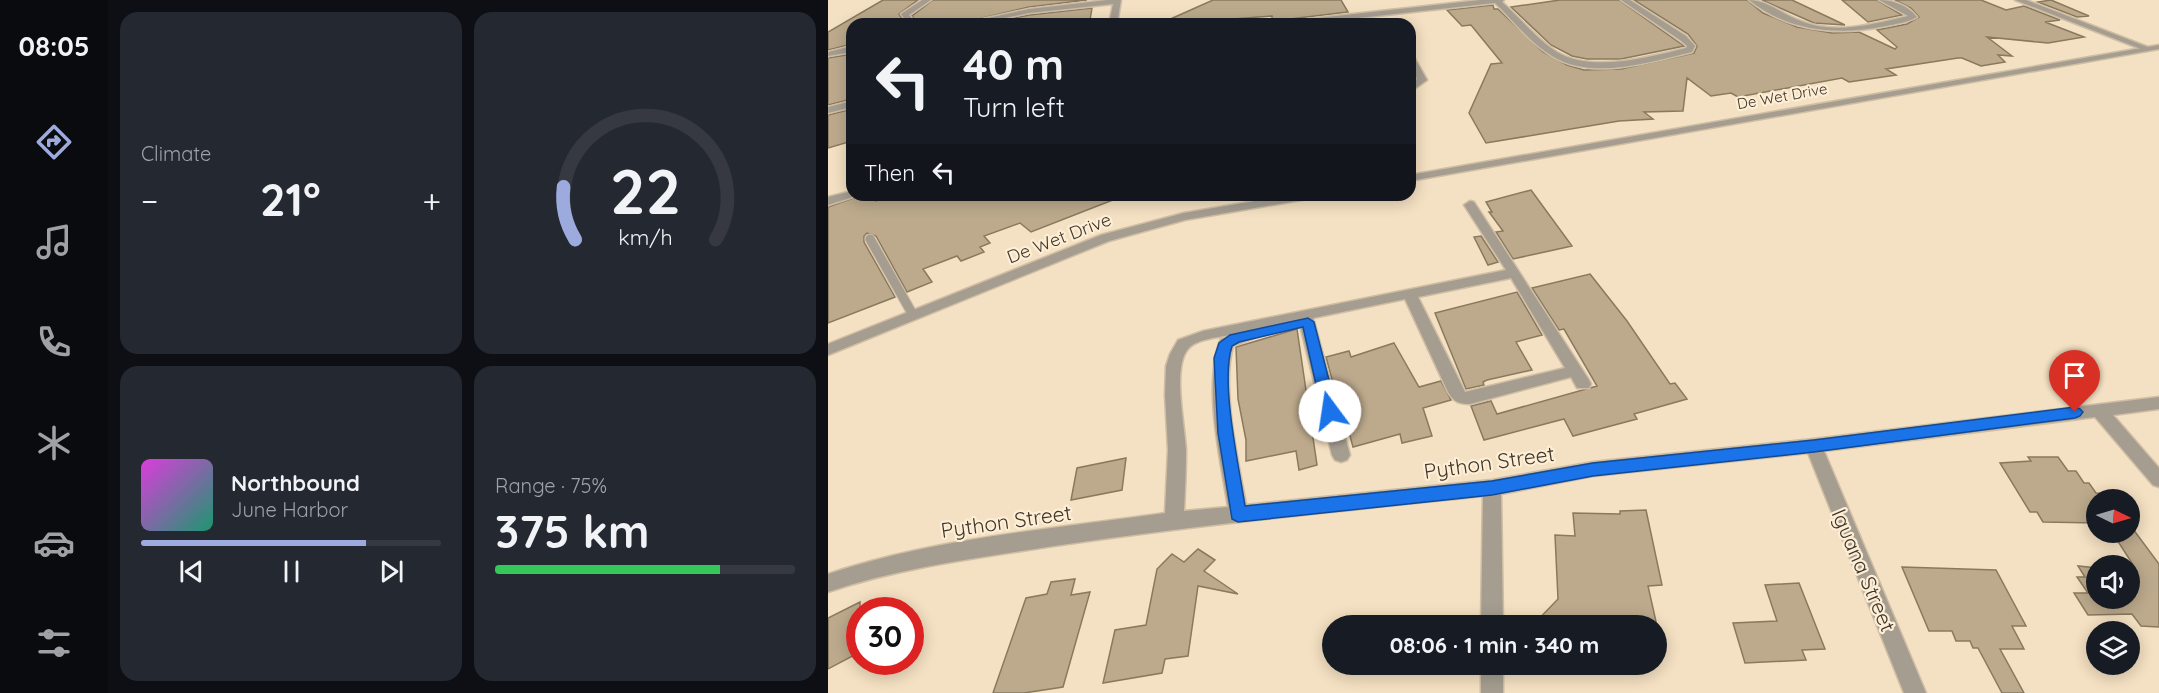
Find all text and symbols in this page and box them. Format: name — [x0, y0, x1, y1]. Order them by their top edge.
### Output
text: 08:05 — [19, 29, 89, 63]
text: 40 m — [963, 38, 1064, 91]
icon: left — [864, 42, 942, 120]
street label: De Wet Drive — [1735, 79, 1829, 113]
text: Turn left — [963, 90, 1065, 124]
icon: directions — [33, 121, 75, 163]
text: Climate — [141, 141, 211, 166]
text: 22 — [609, 152, 681, 230]
icon: left — [927, 156, 960, 189]
text: Then — [864, 159, 915, 187]
text: 21° — [260, 171, 321, 227]
text: − — [141, 180, 158, 221]
text: + — [422, 180, 441, 221]
street label: De Wet Drive — [1004, 208, 1114, 268]
icon: music — [33, 221, 75, 263]
text: km/h — [618, 224, 672, 250]
icon: phone — [33, 321, 75, 363]
pin — [2049, 350, 2100, 412]
icon: arrive — [2058, 359, 2091, 392]
position arrow — [1298, 379, 1362, 443]
icon: climate — [33, 422, 75, 464]
street label: Python Street — [1422, 440, 1556, 484]
text: Northbound — [231, 469, 360, 497]
text: Range · 75% — [495, 473, 607, 498]
north arrow — [2086, 489, 2140, 543]
map controls — [2086, 489, 2140, 675]
text: June Harbor — [231, 497, 348, 522]
street label: Python Street — [939, 499, 1073, 543]
text: 375 km — [495, 503, 650, 559]
street label: Iguana Street — [1826, 505, 1902, 635]
icon: car — [33, 522, 75, 564]
icon: previous — [175, 555, 208, 588]
icon: pause — [275, 555, 308, 588]
icon: next — [375, 555, 408, 588]
button: sound — [2086, 555, 2140, 609]
speed limit sign: 30 — [846, 597, 924, 675]
button: layers — [2086, 621, 2140, 675]
icon: filters — [33, 622, 75, 664]
text: 08:06 · 1 min · 340 m — [1390, 631, 1599, 659]

